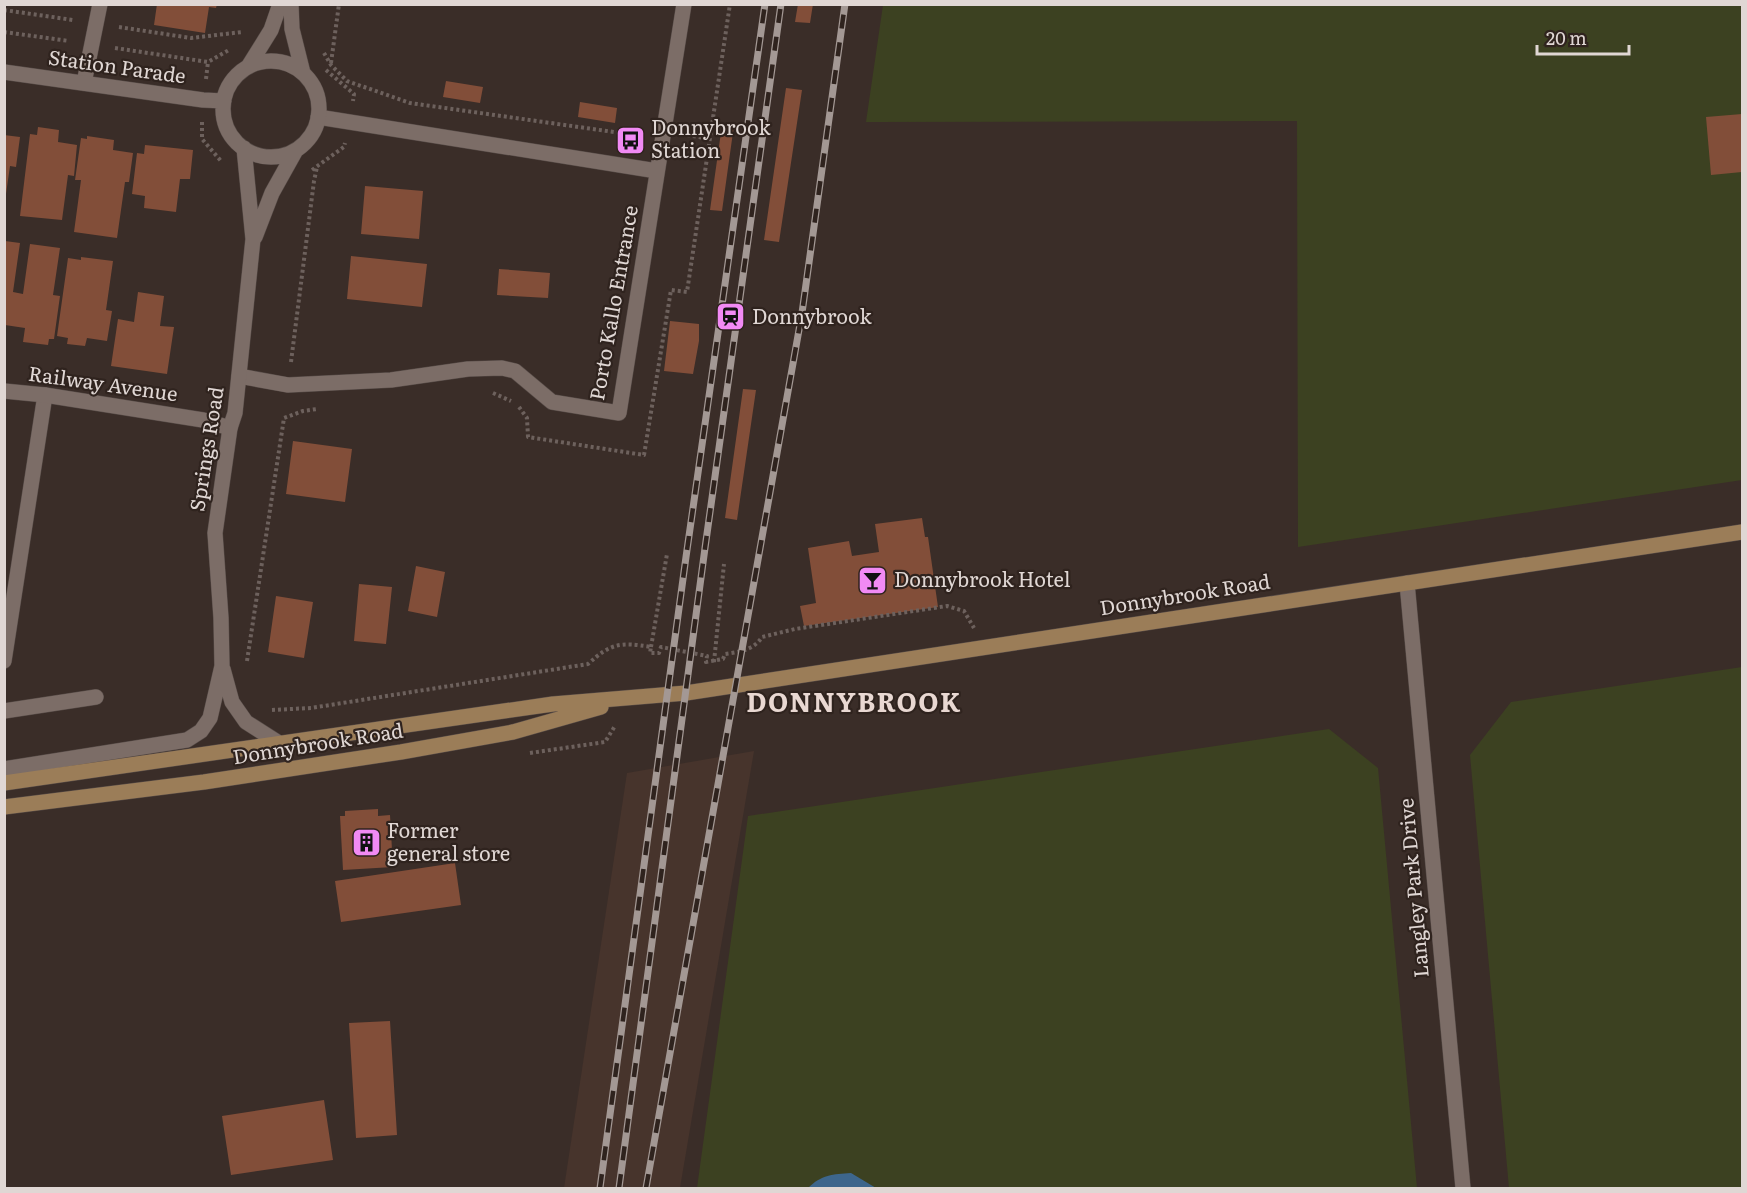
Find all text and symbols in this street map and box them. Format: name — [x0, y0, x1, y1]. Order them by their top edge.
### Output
scale bar — [1537, 18, 1628, 56]
text: 20 m — [1546, 24, 1587, 51]
street label: Station Parade — [47, 41, 188, 90]
place label: Donnybrook Station — [651, 111, 771, 164]
bus stop icon: Donnybrook Station — [614, 124, 646, 156]
street label: Porto Kallo Entrance — [580, 203, 644, 403]
place label: Donnybrook — [752, 300, 872, 330]
station icon: Donnybrook — [715, 301, 747, 333]
street label: Railway Avenue — [27, 357, 180, 407]
street label: Springs Road — [180, 384, 230, 513]
place label: Donnybrook Hotel — [894, 563, 1071, 593]
bar icon: Donnybrook Hotel — [857, 564, 889, 596]
street label: Donnybrook Road — [1097, 565, 1272, 621]
district label: DONNYBROOK — [746, 681, 962, 720]
street label: Donnybrook Road — [230, 714, 405, 770]
street label: Langley Park Drive — [1389, 797, 1435, 979]
place label: Former general store — [387, 814, 510, 867]
building icon: Former general store — [350, 826, 382, 858]

